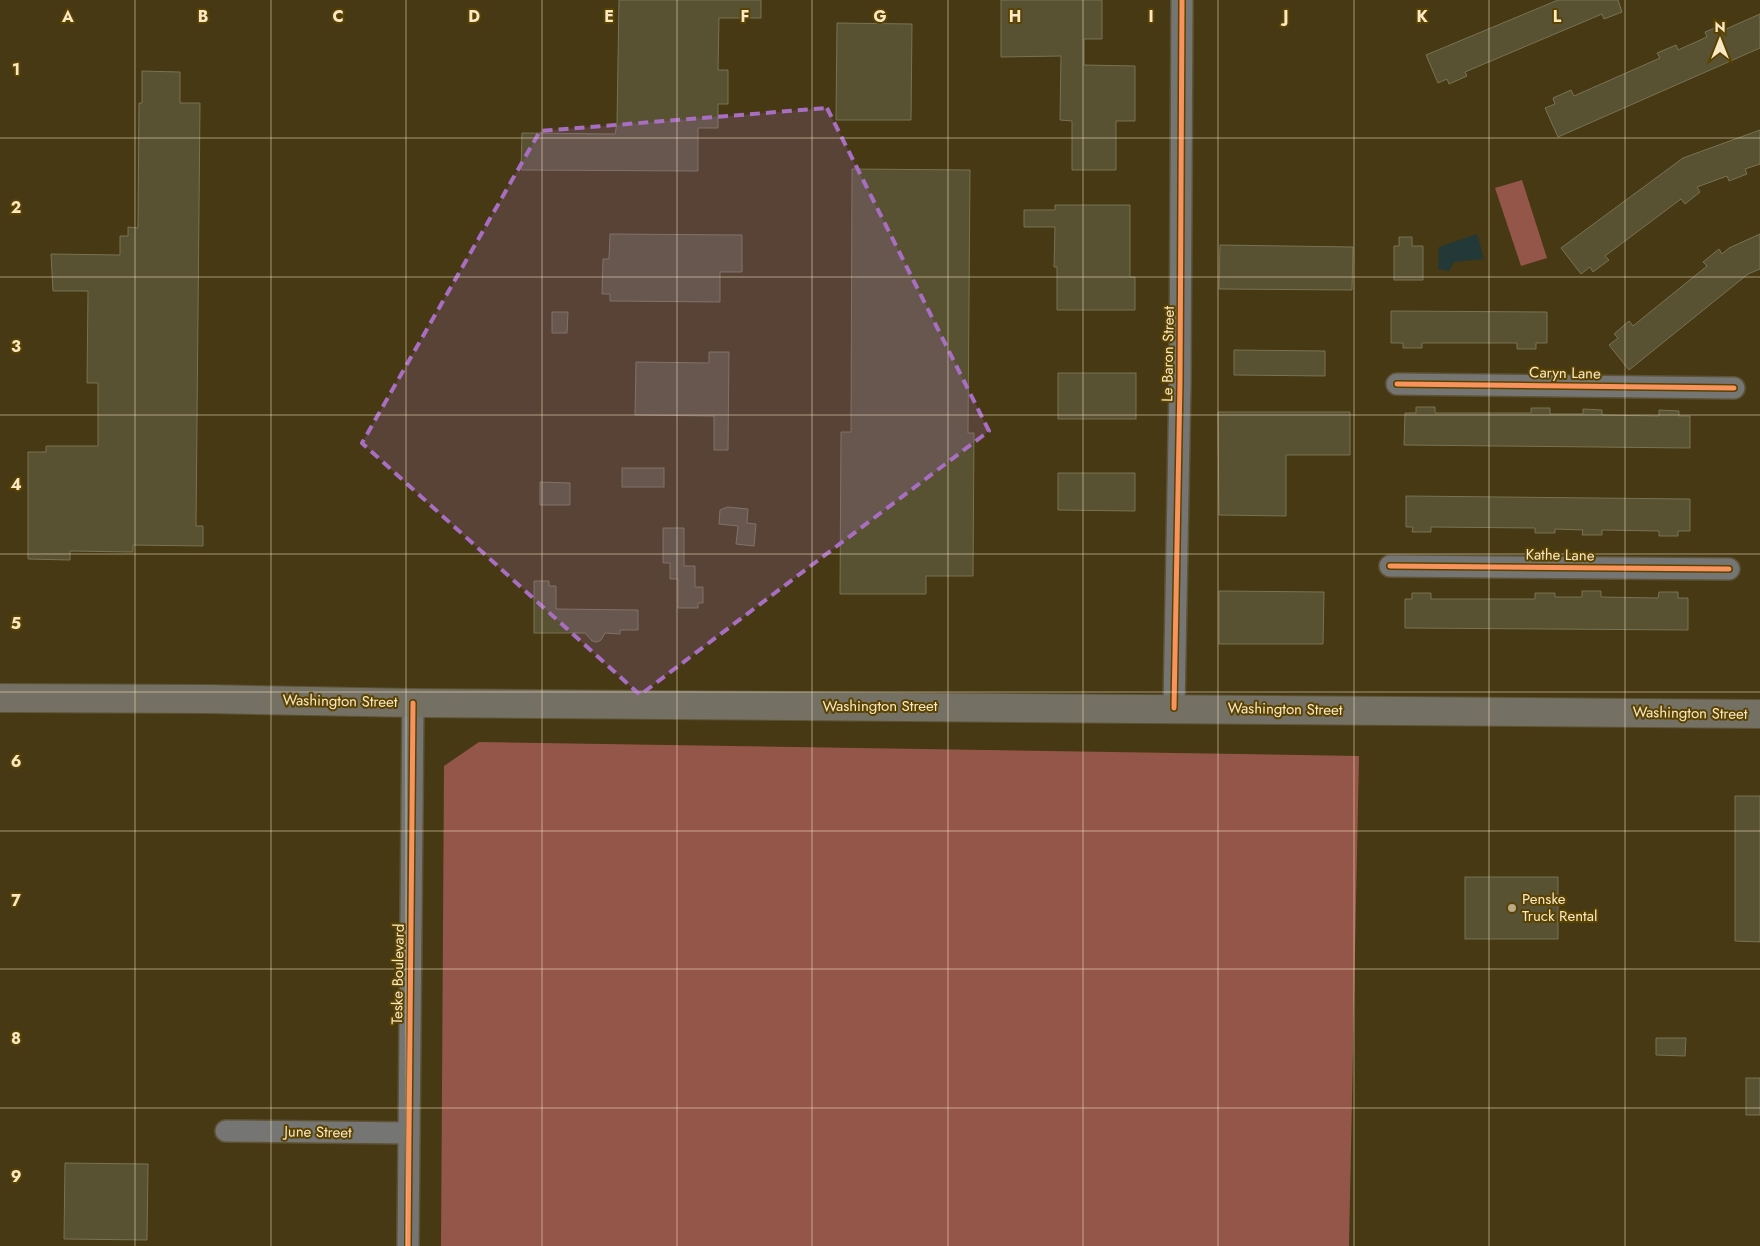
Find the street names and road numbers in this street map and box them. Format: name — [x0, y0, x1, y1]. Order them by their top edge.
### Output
street label: Le Baron Street — [1156, 306, 1180, 402]
street label: Caryn Lane — [1529, 361, 1601, 385]
street label: Kathe Lane — [1525, 543, 1595, 567]
street label: Washington Street — [282, 689, 398, 713]
street label: Washington Street — [823, 695, 938, 717]
street label: Washington Street — [1227, 697, 1343, 721]
street label: Washington Street — [1632, 701, 1748, 725]
street label: Teske Boulevard — [386, 923, 410, 1025]
street label: June Street — [282, 1120, 352, 1144]

